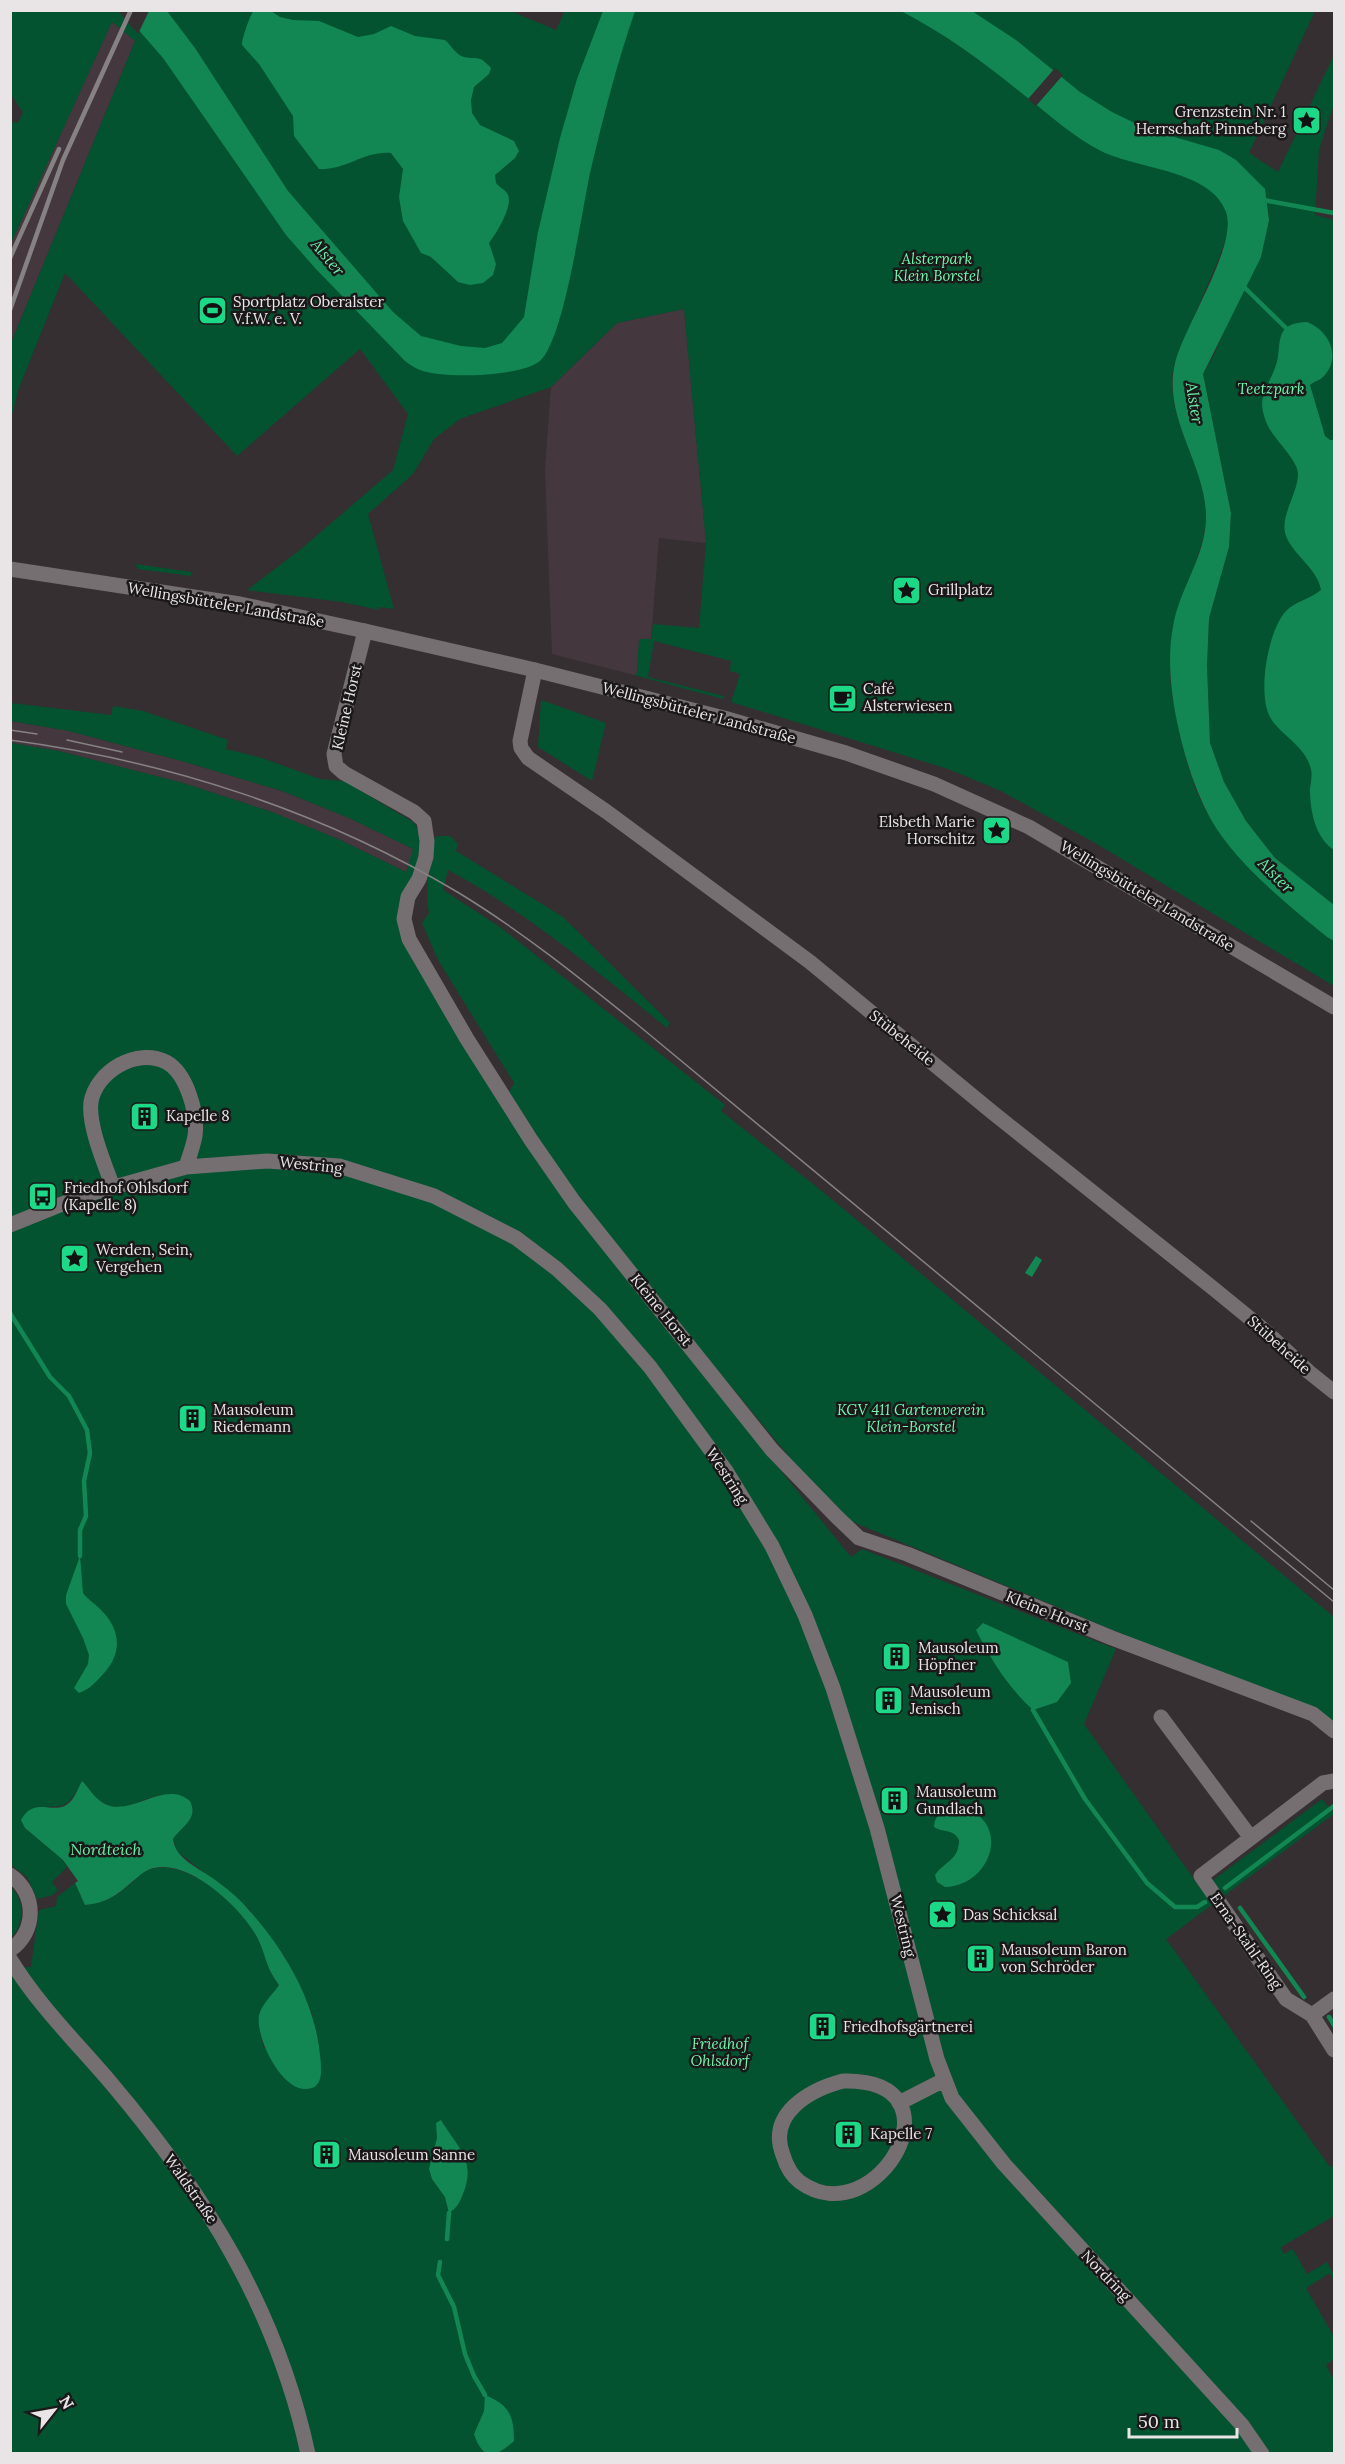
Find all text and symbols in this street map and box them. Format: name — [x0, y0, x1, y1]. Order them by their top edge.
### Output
place label: Grenzstein Nr. 1 Herrschaft Pinneberg — [1136, 102, 1287, 138]
place icon: Grenzstein Nr. 1 Herrschaft Pinneberg — [1291, 105, 1323, 137]
water label: Alster — [306, 234, 350, 280]
park label: Alsterpark Klein Borstel — [894, 249, 981, 285]
place label: Sportplatz Oberalster V.f.W. e. V. — [232, 292, 384, 328]
sports icon: Sportplatz Oberalster V.f.W. e. V. — [196, 295, 228, 327]
park label: Teetzpark — [1238, 379, 1305, 398]
water label: Alster — [1182, 380, 1208, 426]
place icon: Grillplatz — [891, 574, 923, 606]
street label: Wellingsbütteler Landstraße — [126, 578, 326, 631]
place label: Grillplatz — [928, 580, 992, 599]
street label: Kleine Horst — [327, 662, 366, 752]
street label: Wellingsbütteler Landstraße — [600, 678, 798, 748]
place label: Café Alsterwiesen — [862, 679, 953, 715]
cafe icon: Café Alsterwiesen — [826, 682, 858, 714]
place label: Elsbeth Marie Horschitz — [879, 812, 975, 848]
place icon: Elsbeth Marie Horschitz — [980, 815, 1012, 847]
street label: Wellingsbütteler Landstraße — [1057, 836, 1238, 955]
water label: Alster — [1253, 852, 1298, 897]
street label: Stübeheide — [866, 1006, 939, 1070]
building icon: Kapelle 8 — [129, 1100, 161, 1132]
place label: Kapelle 8 — [166, 1106, 230, 1125]
street label: Westring — [279, 1152, 344, 1177]
place label: Friedhof Ohlsdorf (Kapelle 8) — [64, 1178, 189, 1215]
bus stop icon: Friedhof Ohlsdorf (Kapelle 8) — [27, 1181, 59, 1213]
place label: Werden, Sein, Vergehen — [95, 1240, 193, 1276]
place icon: Werden, Sein, Vergehen — [59, 1243, 91, 1275]
street label: Kleine Horst — [627, 1270, 696, 1350]
street label: Stübeheide — [1244, 1311, 1315, 1378]
place label: Mausoleum Riedemann — [213, 1400, 294, 1436]
park label: KGV 411 Gartenverein Klein-Borstel — [837, 1400, 986, 1436]
building icon: Mausoleum Riedemann — [176, 1403, 208, 1435]
street label: Westring — [702, 1444, 753, 1508]
street label: Kleine Horst — [1003, 1586, 1091, 1637]
place label: Mausoleum Höpfner — [918, 1638, 999, 1674]
building icon: Mausoleum Höpfner — [881, 1641, 913, 1673]
place label: Mausoleum Jenisch — [909, 1682, 991, 1718]
building icon: Mausoleum Jenisch — [873, 1685, 905, 1717]
place label: Mausoleum Gundlach — [916, 1782, 997, 1818]
building icon: Mausoleum Gundlach — [879, 1785, 911, 1817]
water label: Nordteich — [70, 1839, 142, 1859]
street label: Erna-Stahl-Ring — [1206, 1889, 1287, 1993]
street label: Westring — [887, 1893, 921, 1960]
place icon: Das Schicksal — [926, 1899, 958, 1931]
place label: Das Schicksal — [963, 1905, 1057, 1924]
place label: Mausoleum Baron von Schröder — [1001, 1940, 1127, 1976]
building icon: Mausoleum Baron von Schröder — [964, 1943, 996, 1975]
building icon: Friedhofsgärtnerei — [806, 2011, 838, 2043]
place label: Friedhofsgärtnerei — [843, 2017, 973, 2036]
park label: Friedhof Ohlsdorf — [691, 2034, 751, 2070]
building icon: Kapelle 7 — [833, 2118, 865, 2150]
place label: Kapelle 7 — [870, 2124, 932, 2143]
building icon: Mausoleum Sanne — [311, 2139, 343, 2171]
place label: Mausoleum Sanne — [348, 2145, 475, 2164]
street label: Waldstraße — [161, 2150, 222, 2227]
street label: Nordring — [1077, 2246, 1136, 2306]
north arrow — [24, 2380, 84, 2440]
text: N — [55, 2392, 79, 2413]
scale bar — [1129, 2401, 1237, 2439]
text: 50 m — [1138, 2410, 1180, 2433]

